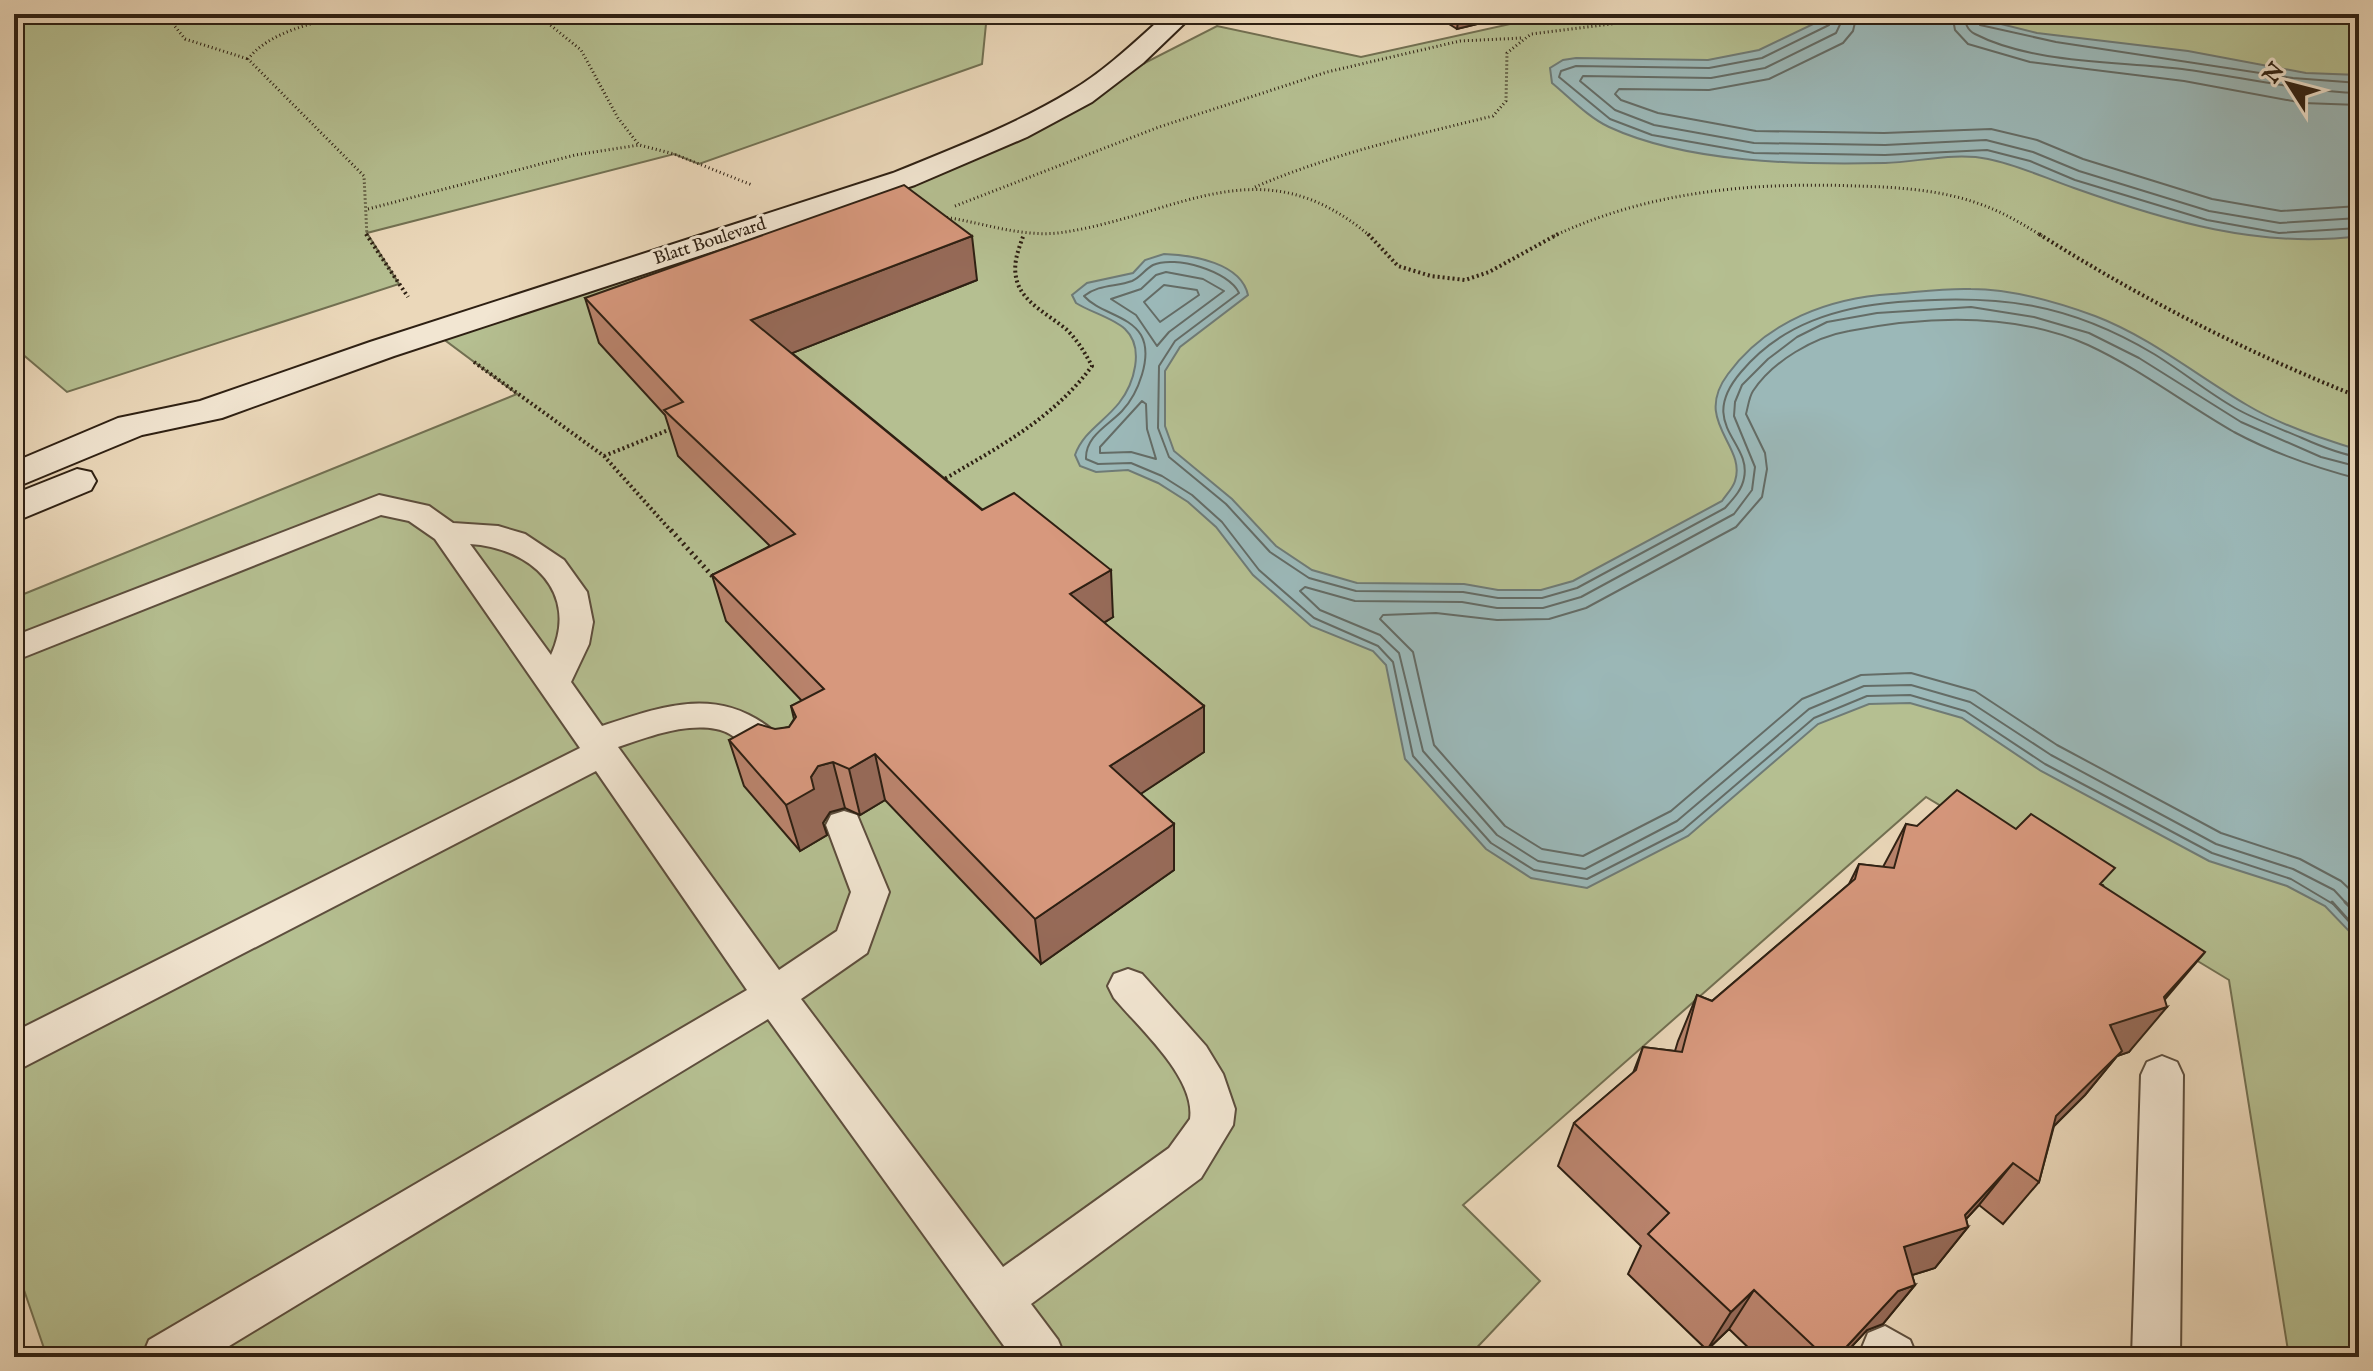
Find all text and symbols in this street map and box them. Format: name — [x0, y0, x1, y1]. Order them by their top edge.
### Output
north arrow — [2249, 44, 2329, 124]
text: N — [2257, 57, 2291, 90]
street label: Blatt Boulevard — [651, 213, 769, 271]

